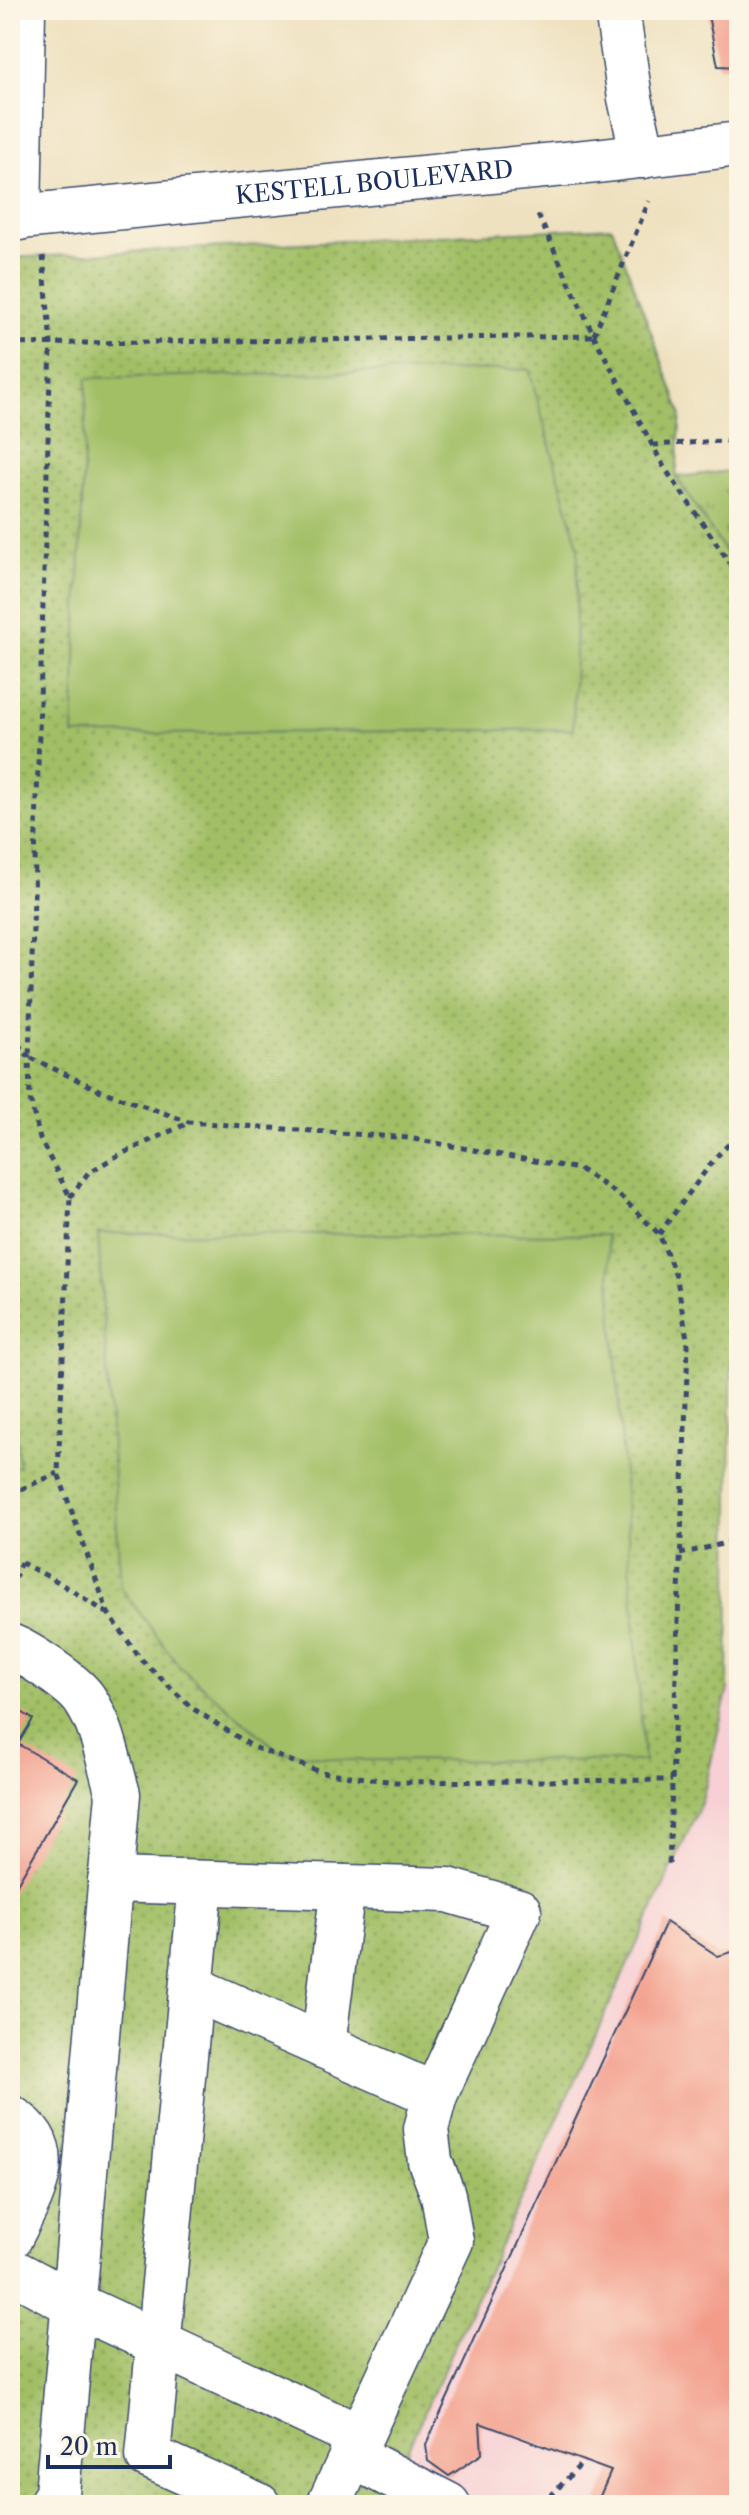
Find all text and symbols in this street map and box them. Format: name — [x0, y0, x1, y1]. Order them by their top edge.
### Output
street label: KESTELL BOULEVARD — [234, 154, 515, 210]
scale bar — [48, 2419, 170, 2469]
text: 20 m — [60, 2432, 118, 2461]

